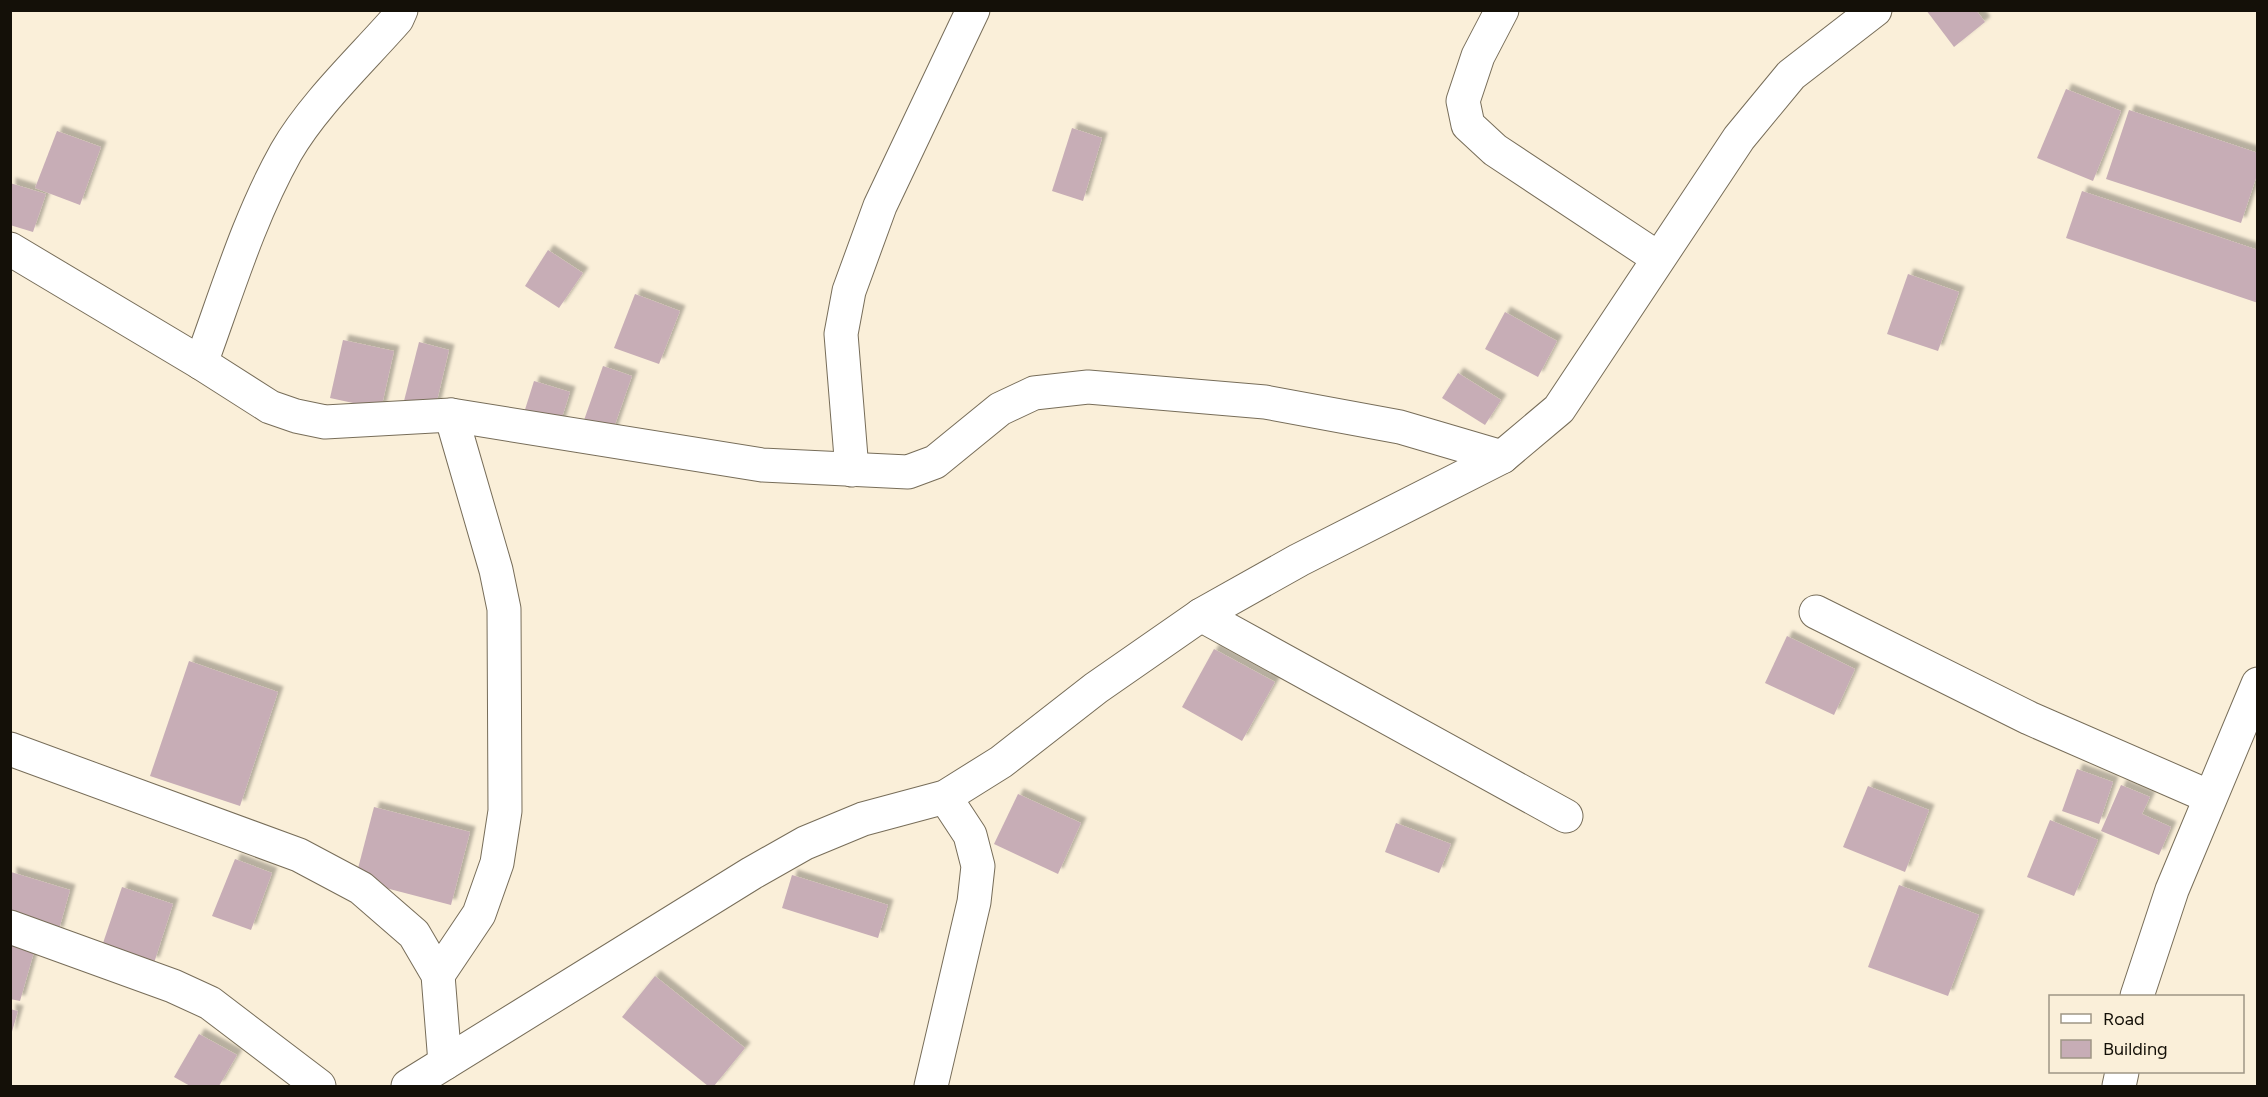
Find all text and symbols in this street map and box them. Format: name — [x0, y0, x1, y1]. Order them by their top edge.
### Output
legend — [2049, 995, 2244, 1073]
text: Road — [2103, 1008, 2144, 1030]
text: Building — [2103, 1038, 2168, 1060]

